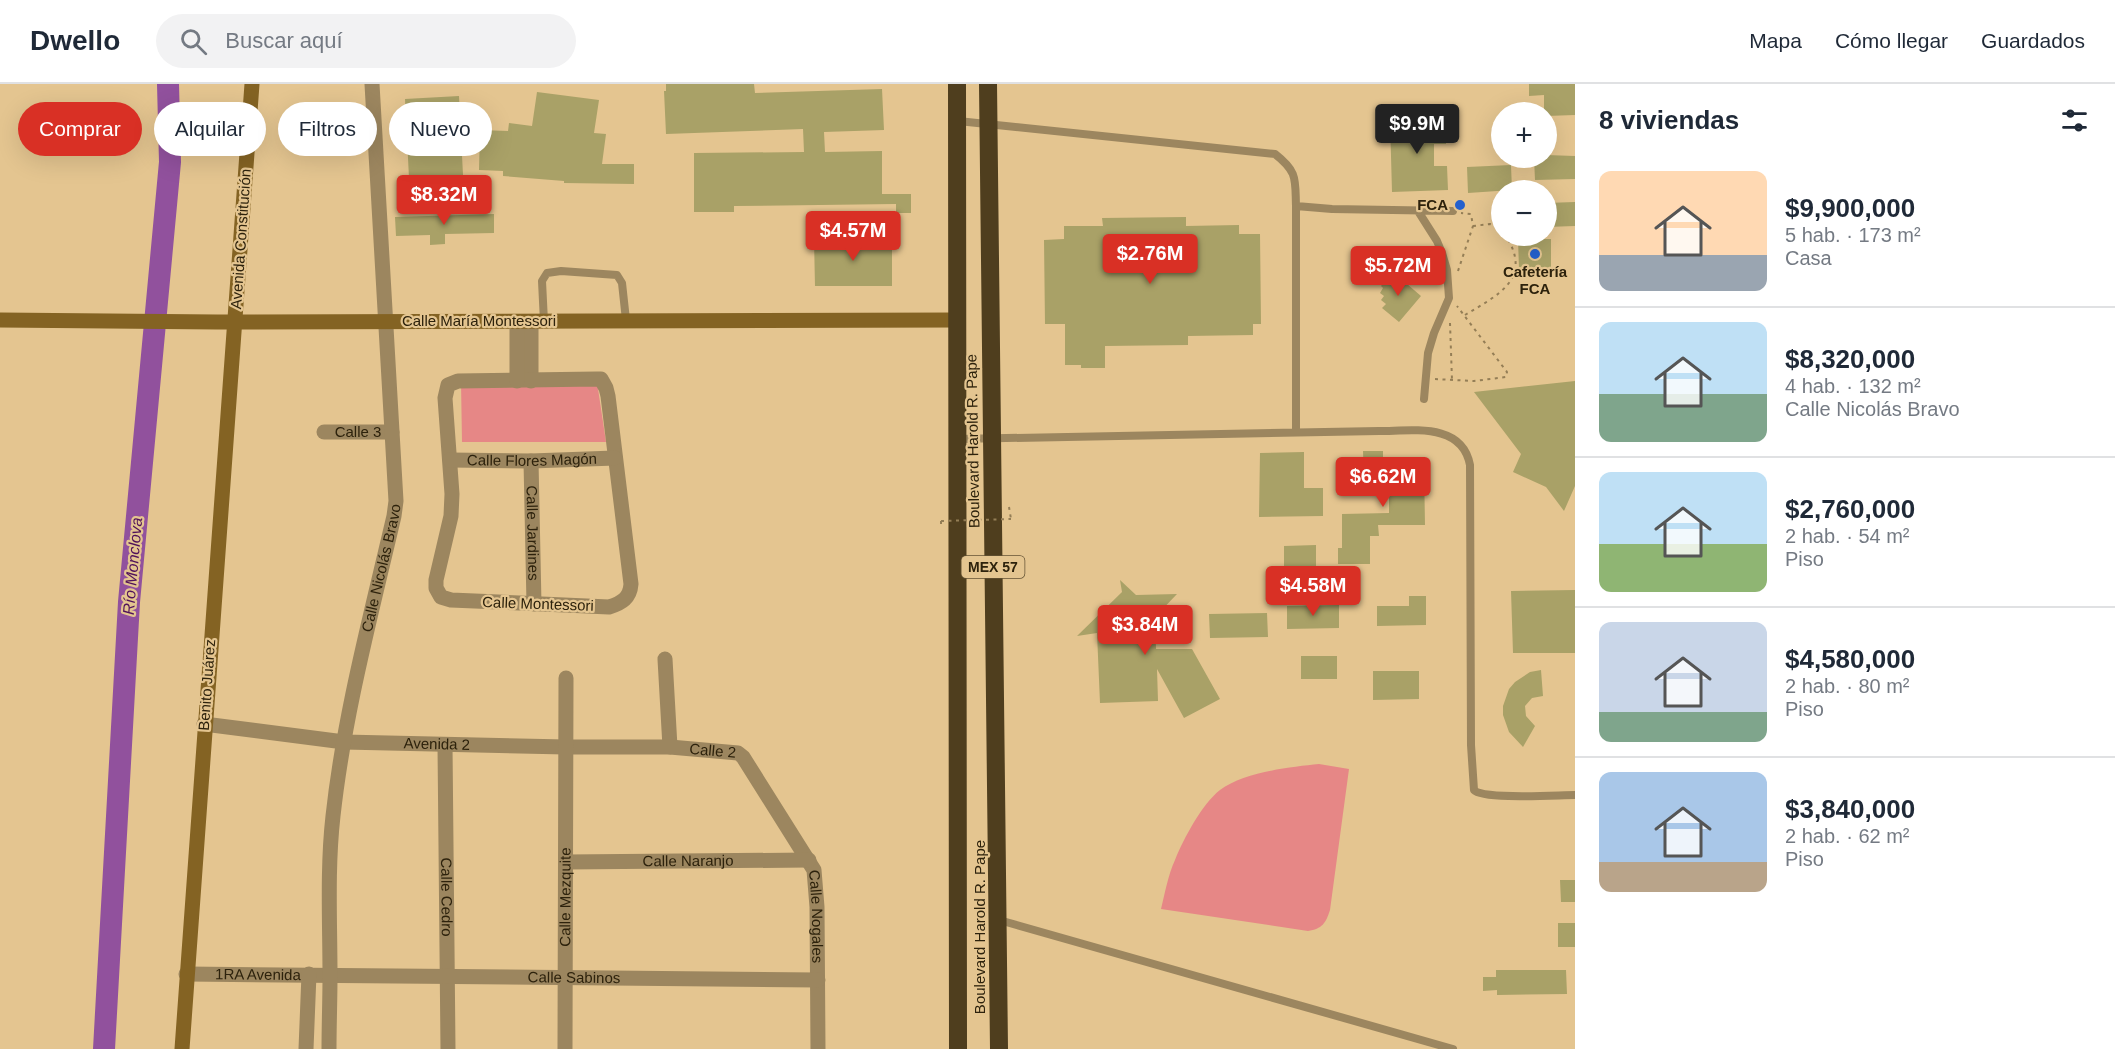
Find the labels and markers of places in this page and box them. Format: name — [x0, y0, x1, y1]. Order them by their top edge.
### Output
pin: $9.9M — [1375, 104, 1459, 155]
pin: $8.32M — [395, 175, 493, 226]
place label: FCA — [1417, 196, 1448, 213]
marker: FCA — [1453, 198, 1467, 212]
pin: $4.57M — [804, 211, 902, 262]
pin: $2.76M — [1101, 234, 1199, 285]
pin: $5.72M — [1349, 246, 1447, 297]
marker: Cafetería FCA — [1528, 247, 1542, 261]
place label: Cafetería FCA — [1503, 263, 1568, 297]
pin: $6.62M — [1334, 457, 1432, 508]
pin: $4.58M — [1264, 566, 1362, 617]
pin: $3.84M — [1096, 605, 1194, 656]

